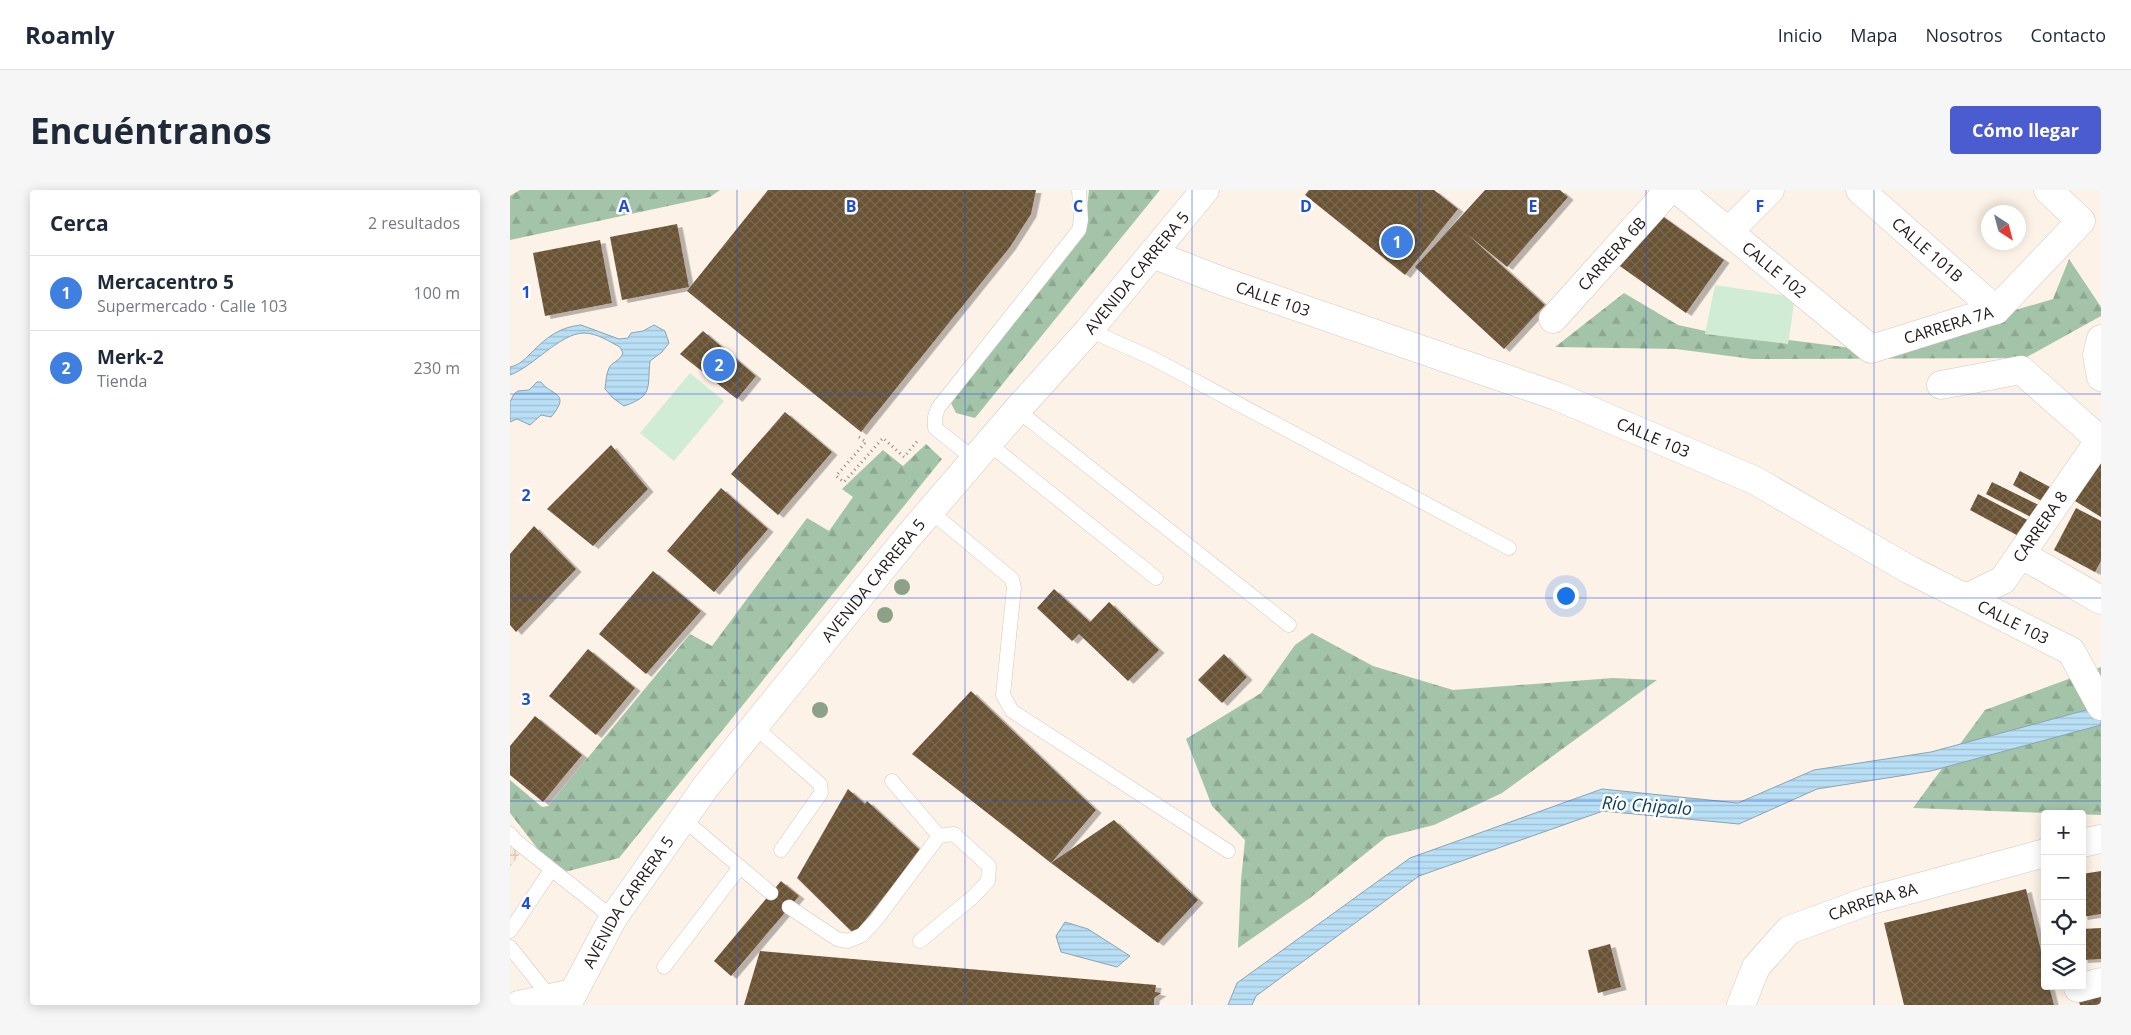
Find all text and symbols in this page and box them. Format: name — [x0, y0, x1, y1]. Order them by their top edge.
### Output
text: Roamly — [25, 18, 115, 51]
text: Inicio — [1778, 23, 1822, 47]
text: Mapa — [1850, 23, 1898, 47]
text: Nosotros — [1926, 23, 2003, 47]
text: Contacto — [2031, 23, 2106, 47]
button: Cómo llegar — [1950, 106, 2101, 154]
text: Encuéntranos — [30, 107, 272, 154]
text: A — [618, 195, 630, 217]
text: B — [846, 195, 856, 217]
text: C — [1073, 195, 1083, 217]
text: D — [1300, 195, 1312, 217]
text: E — [1529, 195, 1538, 217]
text: F — [1756, 195, 1764, 217]
north arrow — [1981, 205, 2026, 250]
street label: AVENIDA CARRERA 5 — [1079, 207, 1194, 339]
text: Cerca — [50, 209, 109, 237]
text: 2 resultados — [368, 212, 460, 234]
street label: CARRERA 6B — [1573, 212, 1651, 295]
street label: CALLE 101B — [1887, 212, 1968, 287]
pin: 1 — [1381, 223, 1413, 261]
street label: CALLE 102 — [1738, 236, 1811, 303]
text: Mercacentro 5 — [97, 269, 234, 295]
street label: CALLE 103 — [1233, 276, 1313, 322]
text: 1 — [521, 281, 531, 303]
text: 1 — [61, 282, 71, 304]
text: 100 m — [414, 282, 460, 304]
text: Supermercado · Calle 103 — [97, 295, 287, 317]
street label: CARRERA 7A — [1901, 300, 1996, 349]
text: Merk-2 — [97, 344, 164, 370]
pin: 2 — [703, 346, 735, 384]
text: 2 — [61, 357, 71, 379]
text: 230 m — [414, 357, 460, 379]
text: Tienda — [97, 370, 147, 392]
street label: CALLE 103 — [1613, 412, 1693, 463]
text: 2 — [521, 484, 531, 506]
street label: CARRERA 8 — [2007, 487, 2072, 567]
street label: AVENIDA CARRERA 5 — [816, 514, 930, 646]
your location — [1553, 583, 1579, 609]
street label: CALLE 103 — [1974, 595, 2053, 649]
text: 3 — [521, 688, 531, 710]
water label: Río Chipalo — [1601, 790, 1693, 820]
map controls — [2041, 810, 2086, 990]
button: + — [2041, 810, 2086, 855]
street label: AVENIDA CARRERA 5 — [578, 831, 679, 972]
button: − — [2041, 855, 2086, 900]
street label: CARRERA 8A — [1825, 877, 1921, 926]
text: 4 — [521, 892, 531, 914]
button: locate — [2041, 900, 2086, 945]
button: layers — [2041, 945, 2086, 990]

